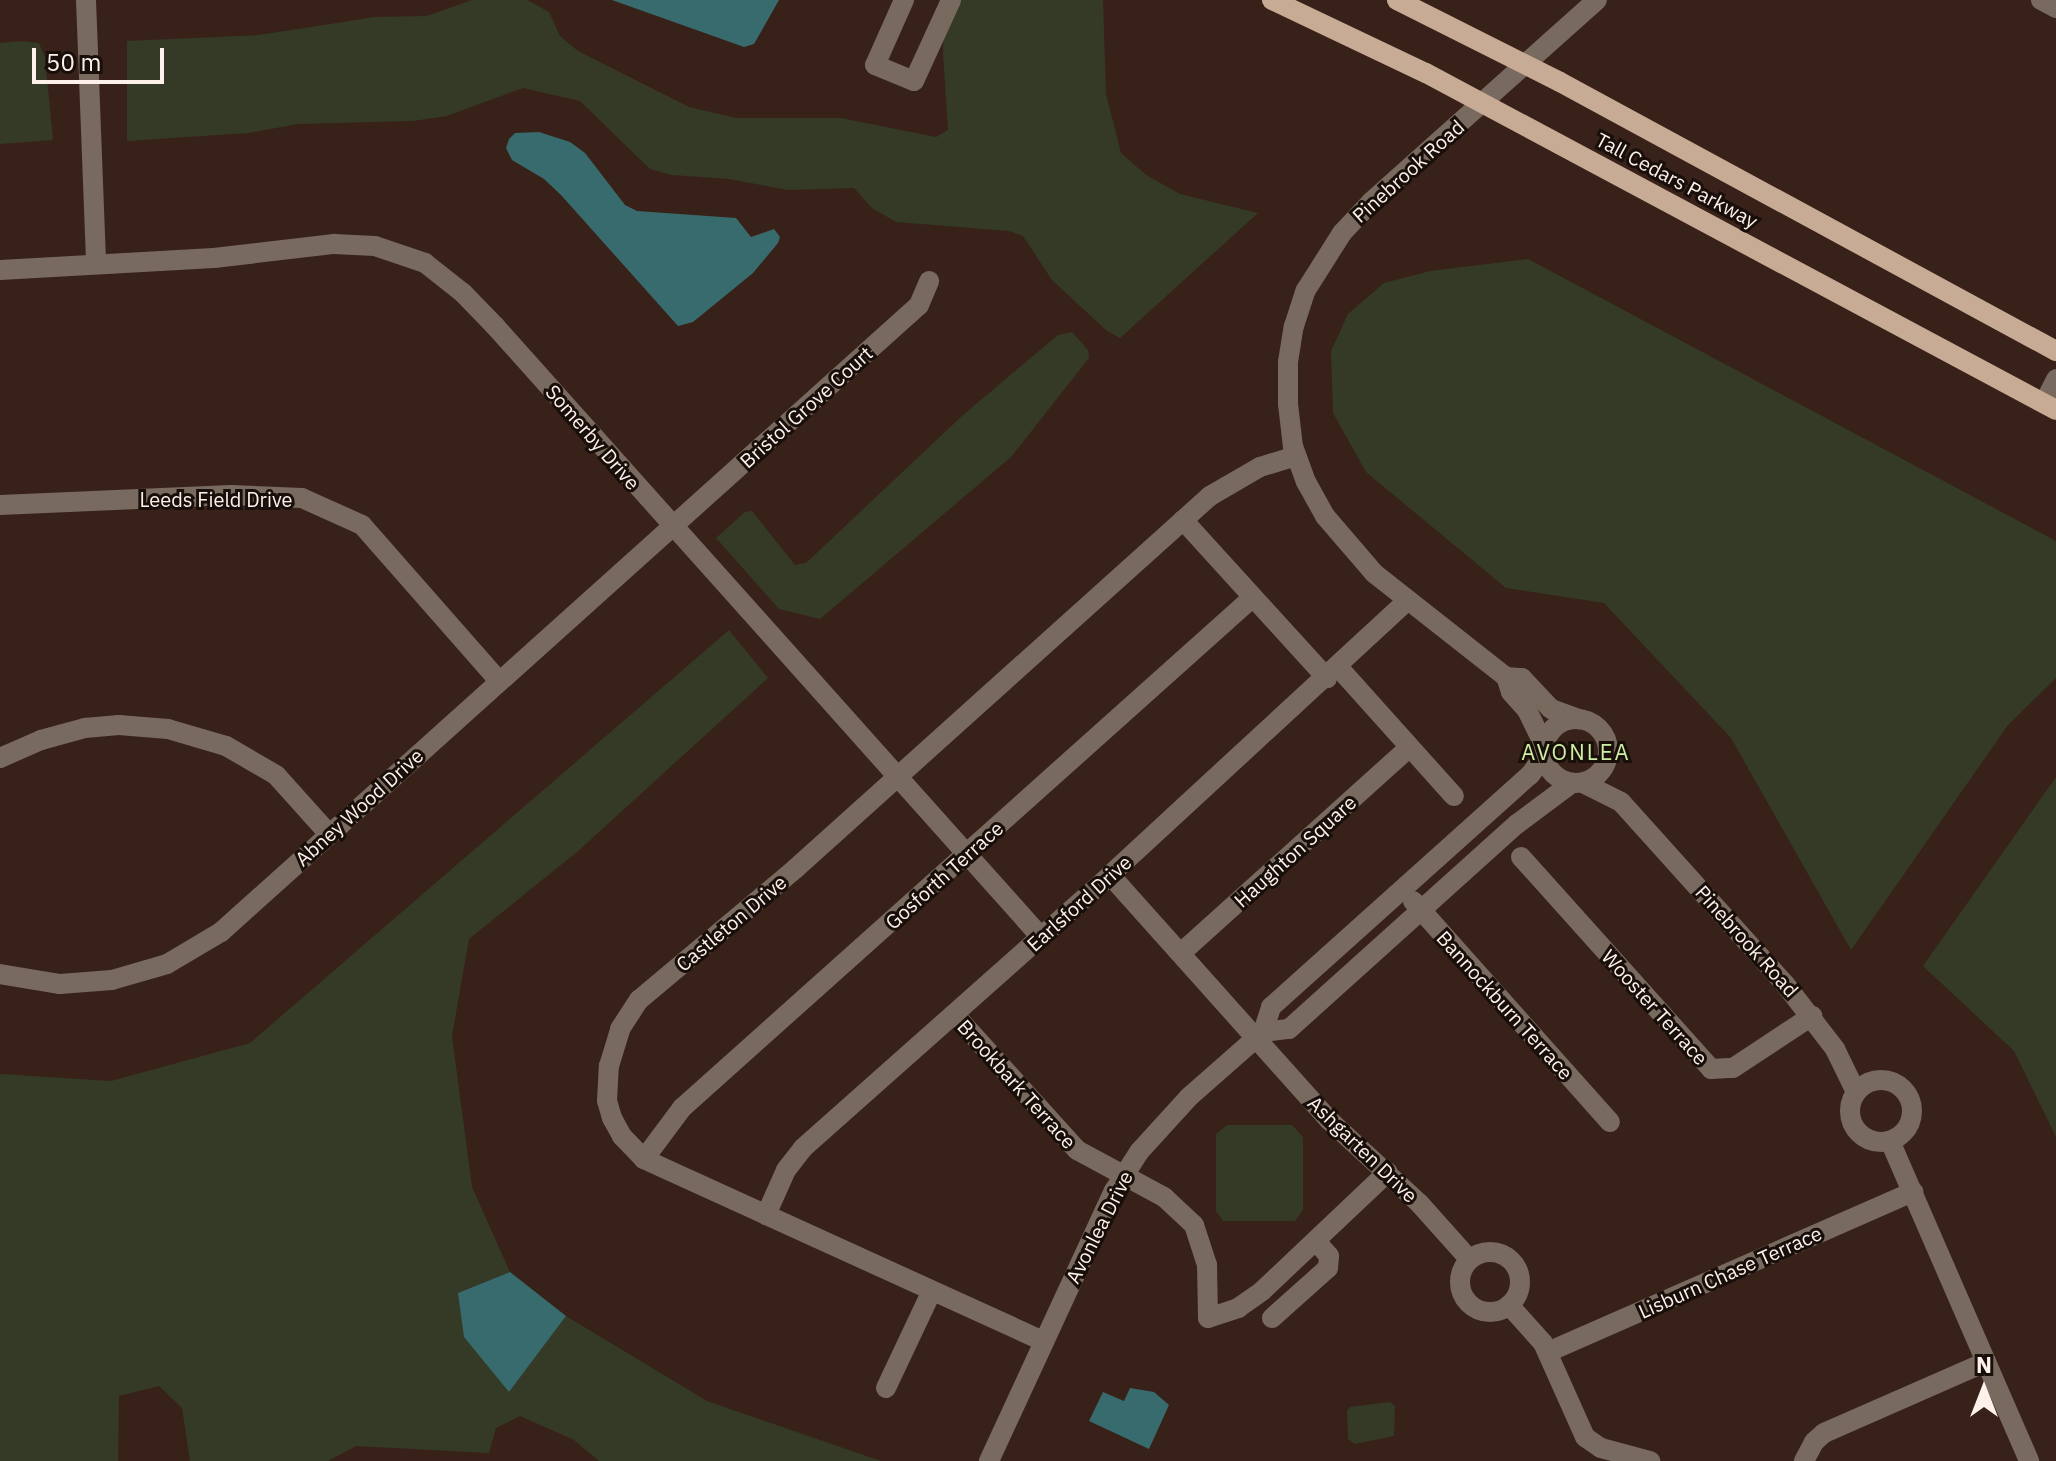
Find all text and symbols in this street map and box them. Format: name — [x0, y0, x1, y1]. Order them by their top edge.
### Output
scale bar — [36, 32, 168, 82]
text: 50 m — [46, 46, 101, 78]
street label: Pinebrook Road — [1347, 115, 1469, 227]
street label: Tall Cedars Parkway — [1592, 127, 1762, 233]
street label: Bristol Grove Court — [735, 341, 877, 473]
street label: Somerby Drive — [541, 380, 645, 494]
street label: Leeds Field Drive — [139, 487, 293, 511]
district label: AVONLEA — [1521, 739, 1631, 765]
street label: Abney Wood Drive — [290, 743, 428, 871]
street label: Haughton Square — [1229, 790, 1361, 912]
street label: Gosforth Terrace — [880, 816, 1008, 934]
street label: Earlsford Drive — [1022, 850, 1136, 956]
street label: Castleton Drive — [671, 870, 791, 976]
street label: Pinebrook Road — [1691, 880, 1803, 1002]
street label: Bannockburn Terrace — [1432, 926, 1578, 1084]
street label: Wooster Terrace — [1597, 944, 1713, 1070]
street label: Brookbark Terrace — [953, 1014, 1081, 1154]
street label: Ashgarten Drive — [1303, 1091, 1423, 1207]
street label: Avonlea Drive — [1060, 1167, 1138, 1287]
street label: Lisburn Chase Terrace — [1635, 1221, 1825, 1323]
north arrow — [1944, 1349, 2024, 1429]
text: N — [1976, 1350, 1992, 1379]

